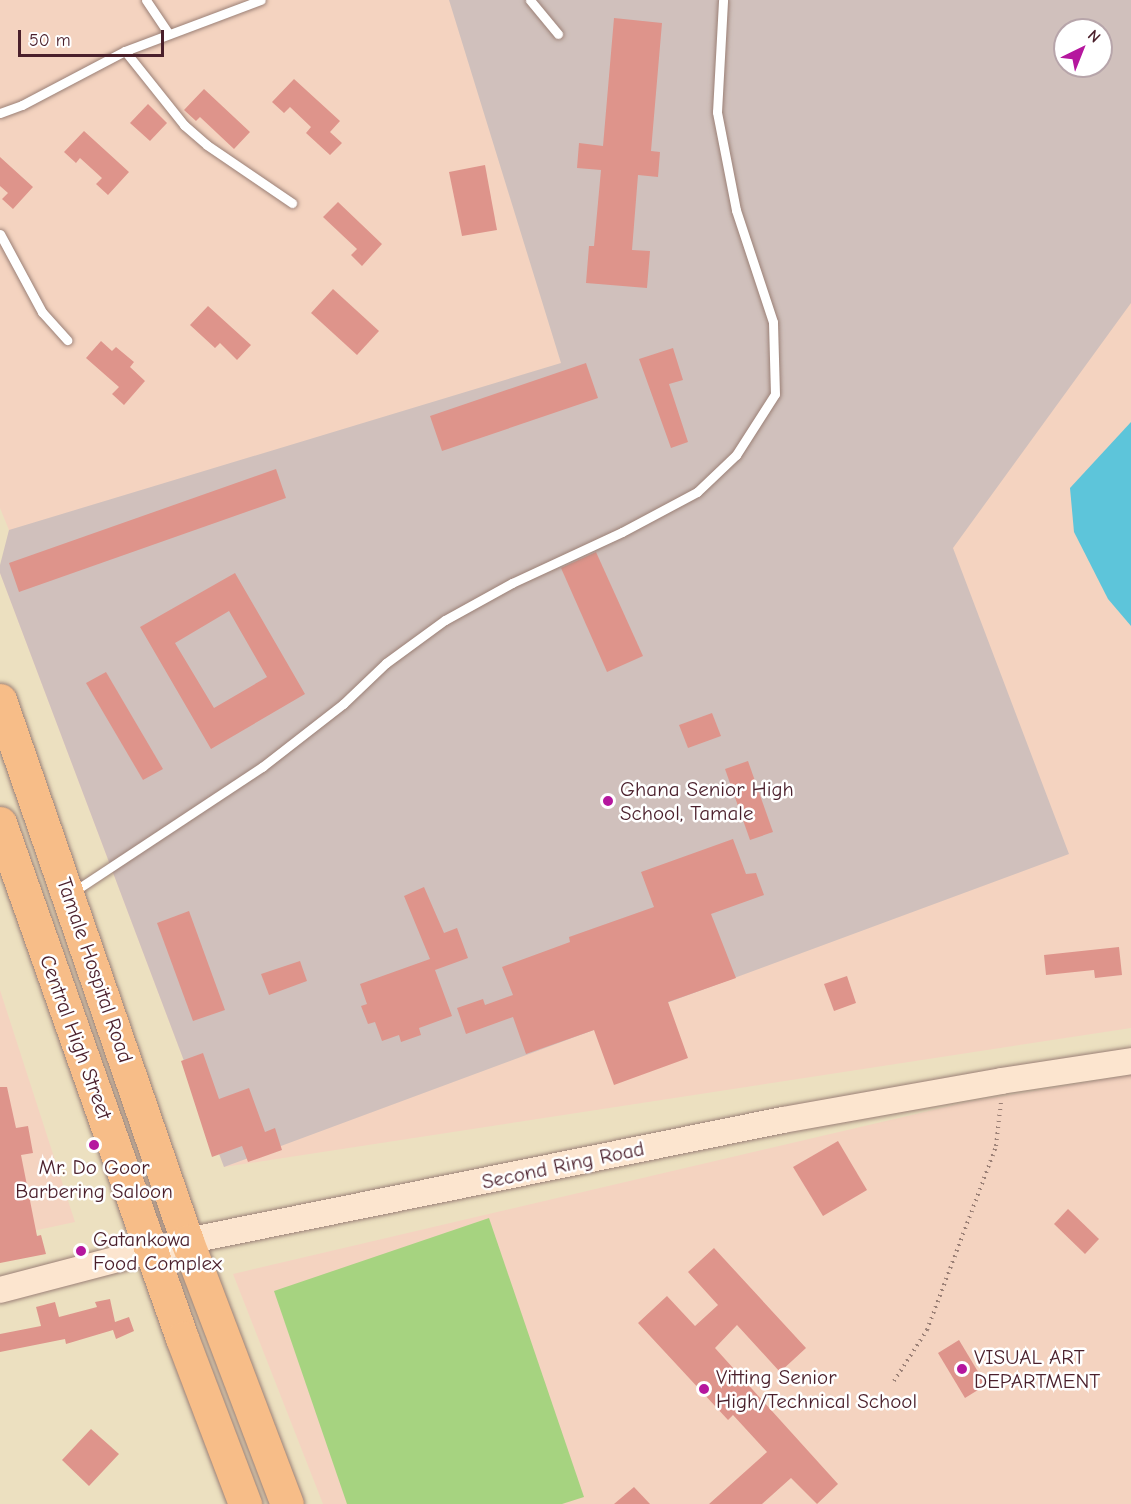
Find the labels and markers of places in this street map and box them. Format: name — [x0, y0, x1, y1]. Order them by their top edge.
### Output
place label: Ghana Senior High School, Tamale — [620, 776, 794, 826]
marker: Ghana Senior High School, Tamale — [601, 794, 615, 808]
marker: Mr. Do Goor Barbering Saloon — [87, 1138, 101, 1152]
place label: Mr. Do Goor Barbering Saloon — [15, 1154, 173, 1204]
place label: Gatankowa Food Complex — [93, 1226, 222, 1276]
marker: Gatankowa Food Complex — [74, 1244, 88, 1258]
place label: VISUAL ART DEPARTMENT — [974, 1344, 1100, 1394]
marker: VISUAL ART DEPARTMENT — [955, 1362, 969, 1376]
place label: Vitting Senior High/Technical School — [716, 1364, 917, 1414]
marker: Vitting Senior High/Technical School — [697, 1382, 711, 1396]

